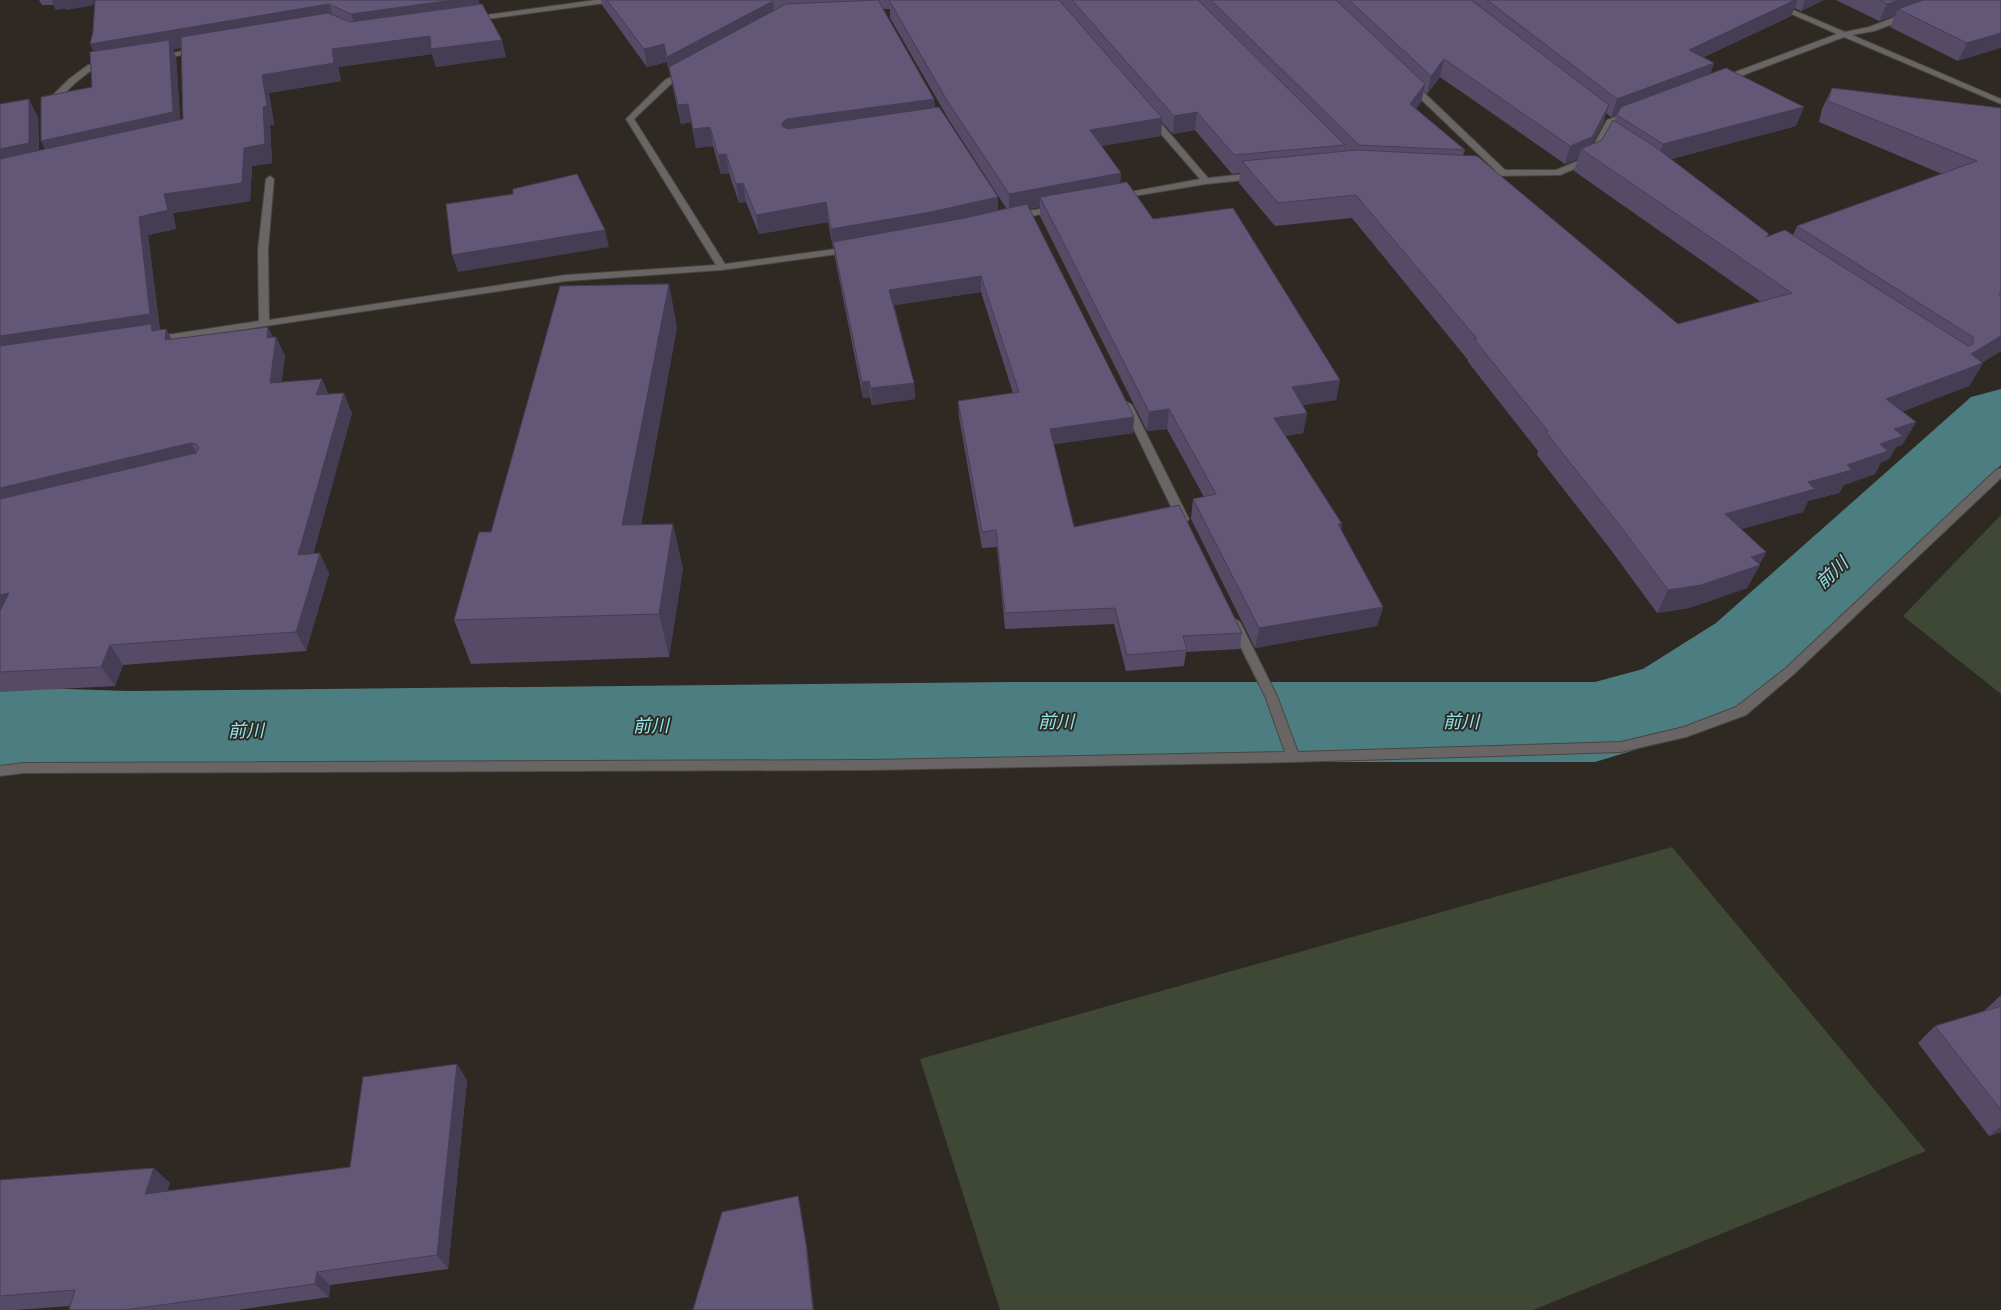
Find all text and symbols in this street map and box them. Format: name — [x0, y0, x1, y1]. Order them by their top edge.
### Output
water label: 前川 — [1812, 552, 1853, 593]
water label: 前川 — [1038, 712, 1076, 732]
water label: 前川 — [1443, 712, 1481, 732]
water label: 前川 — [633, 716, 671, 736]
water label: 前川 — [228, 721, 266, 741]

